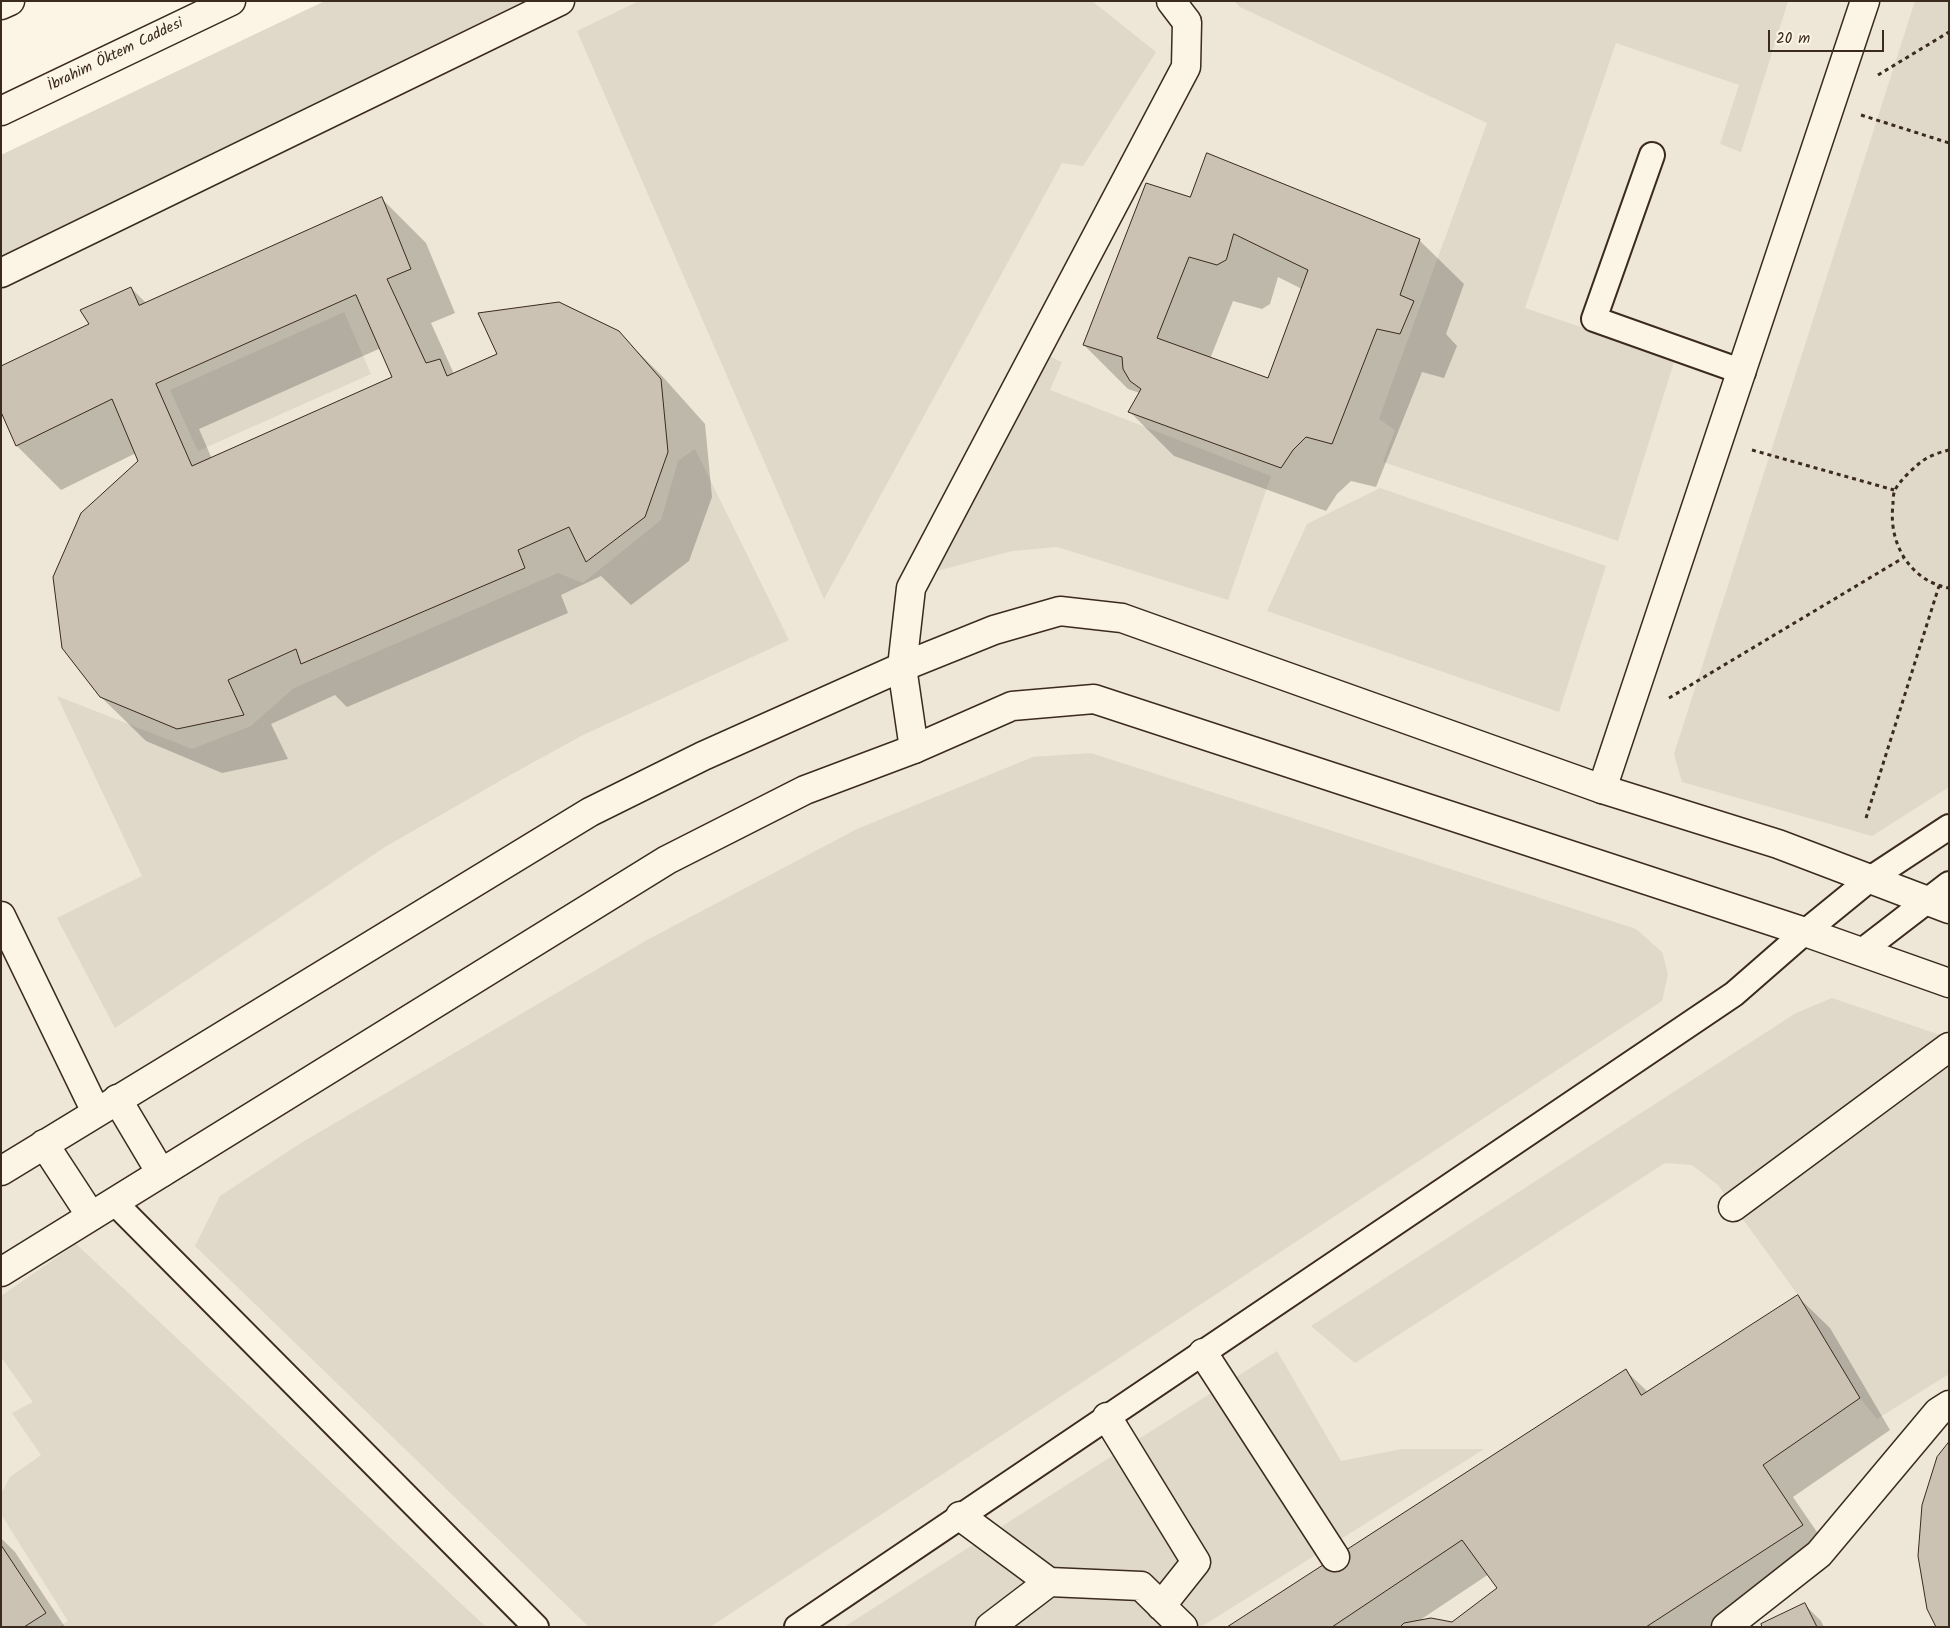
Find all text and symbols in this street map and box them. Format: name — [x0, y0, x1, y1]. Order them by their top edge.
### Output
street label: İbrahim Öktem Caddesi — [45, 15, 187, 97]
scale bar — [1770, 20, 1886, 52]
text: 20 m — [1776, 27, 1810, 51]

